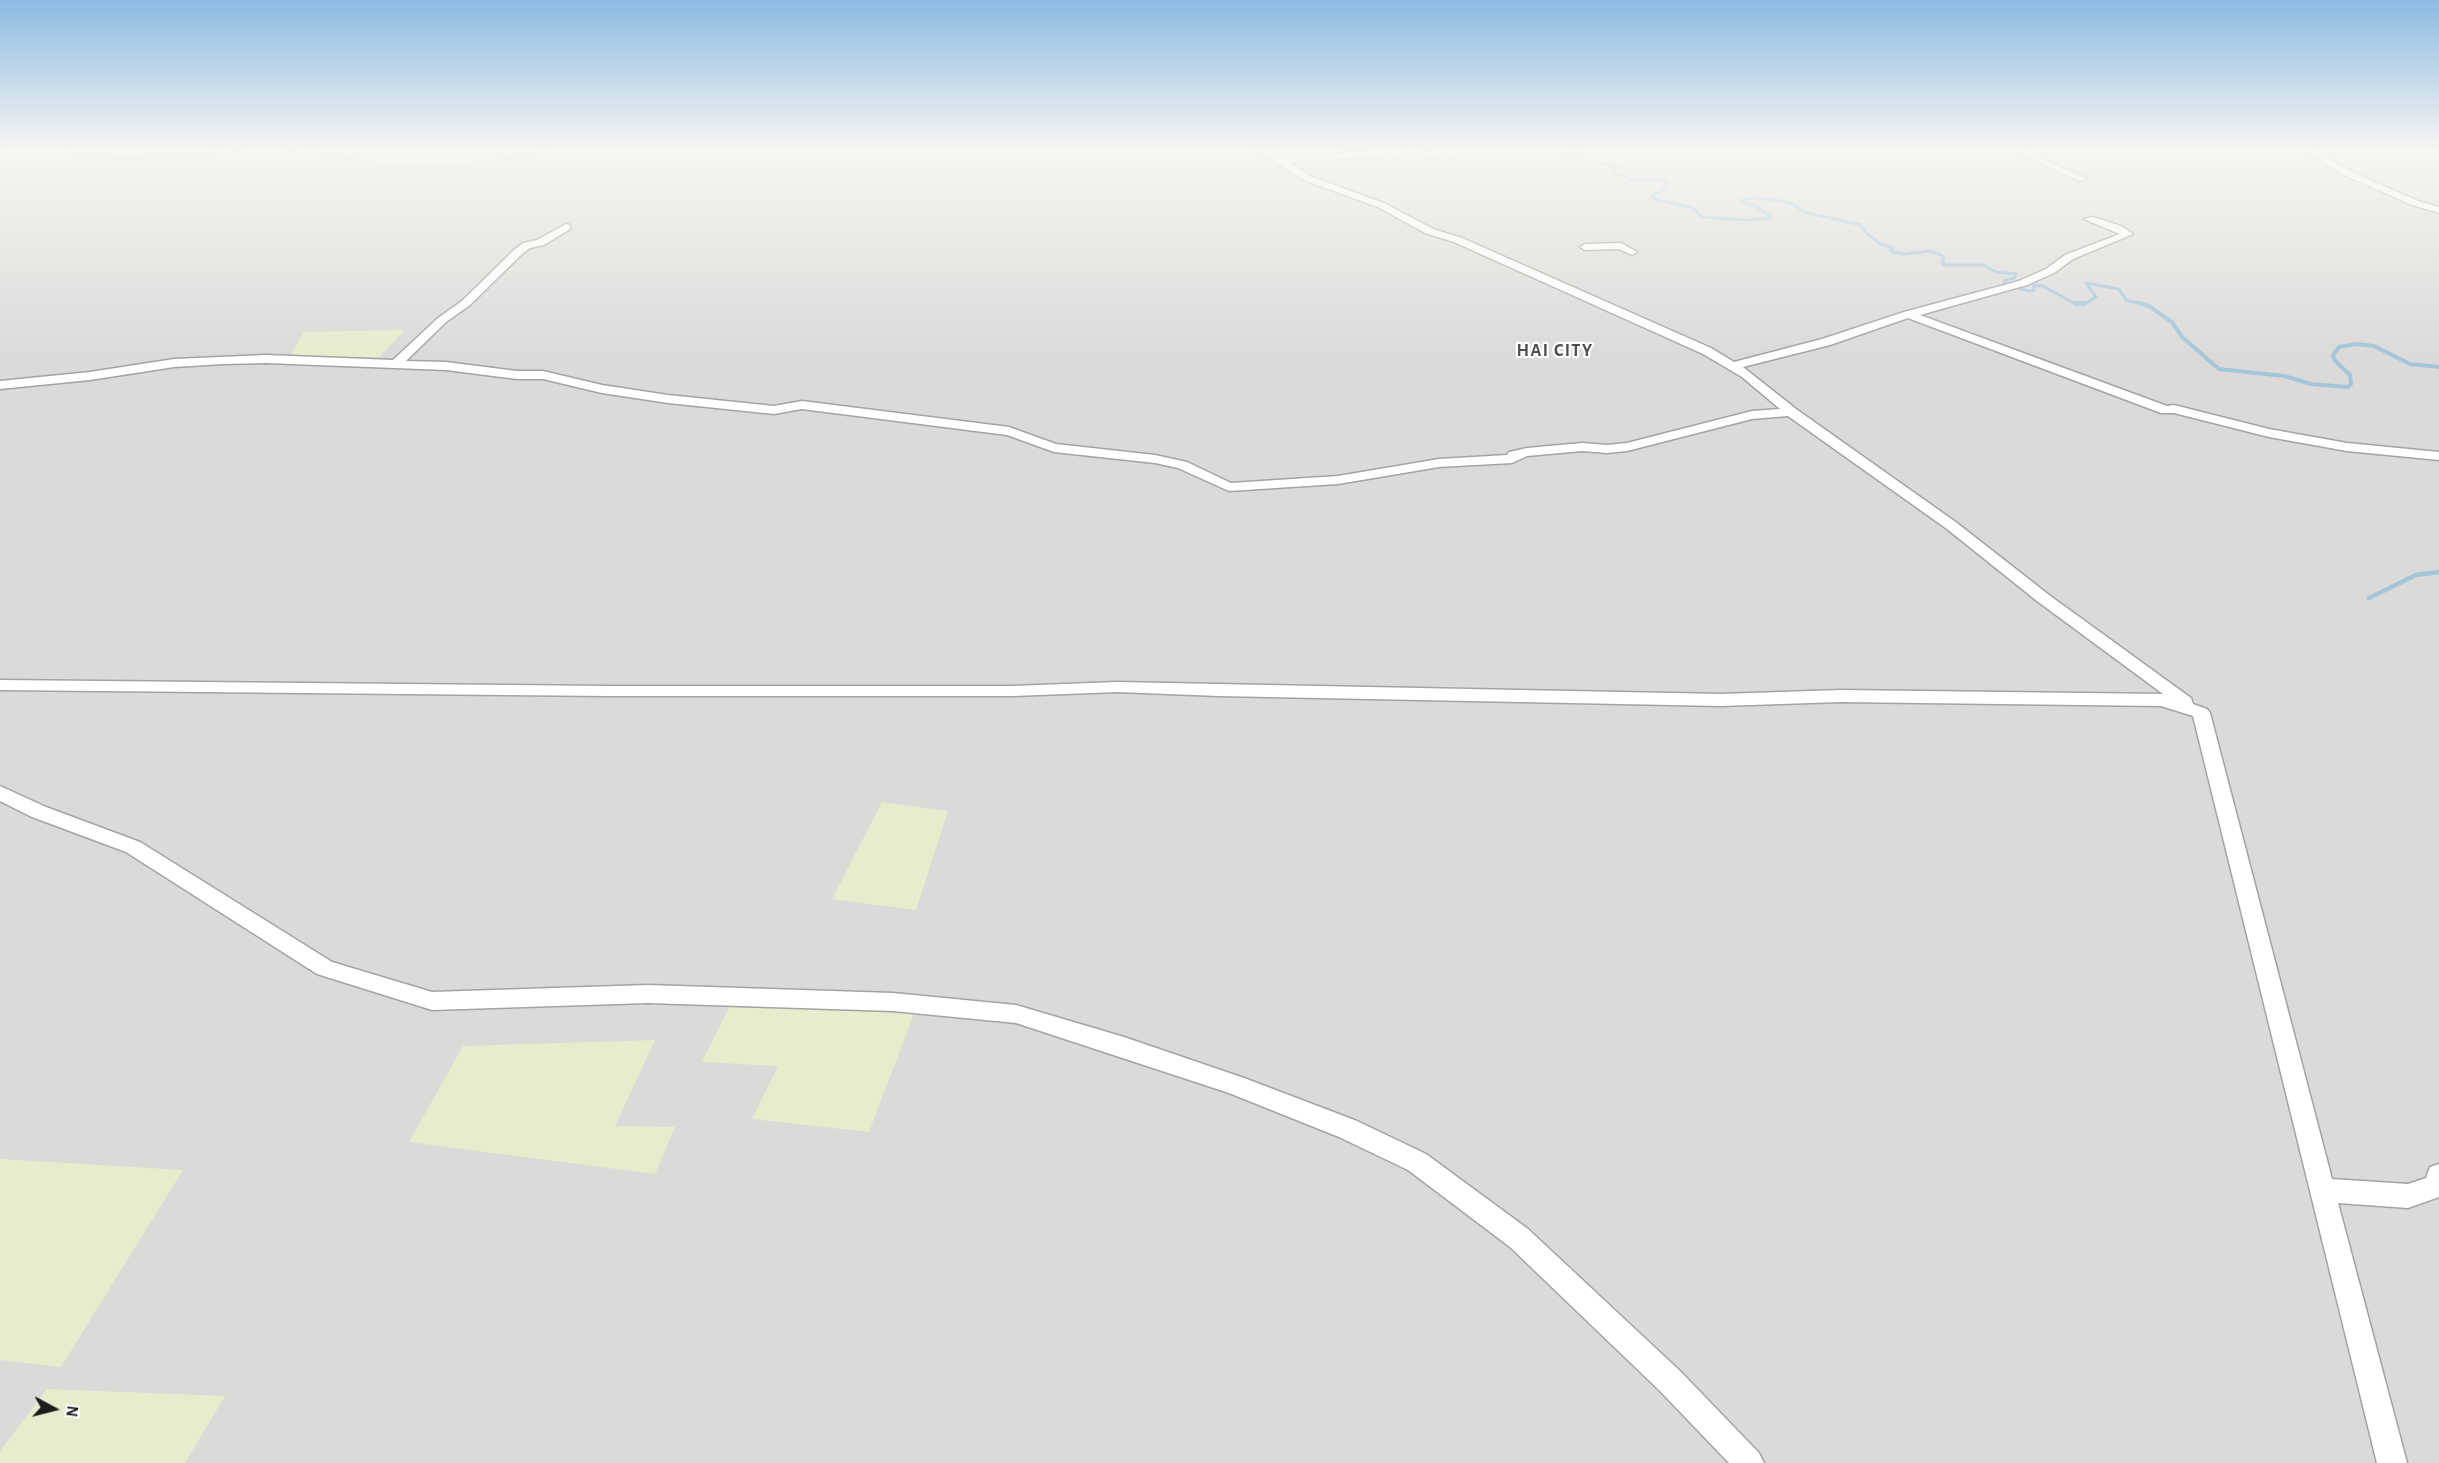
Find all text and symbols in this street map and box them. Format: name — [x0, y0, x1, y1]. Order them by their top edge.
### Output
district label: HAI CITY — [1517, 340, 1593, 362]
north arrow — [24, 1379, 84, 1439]
text: N — [63, 1405, 80, 1418]

